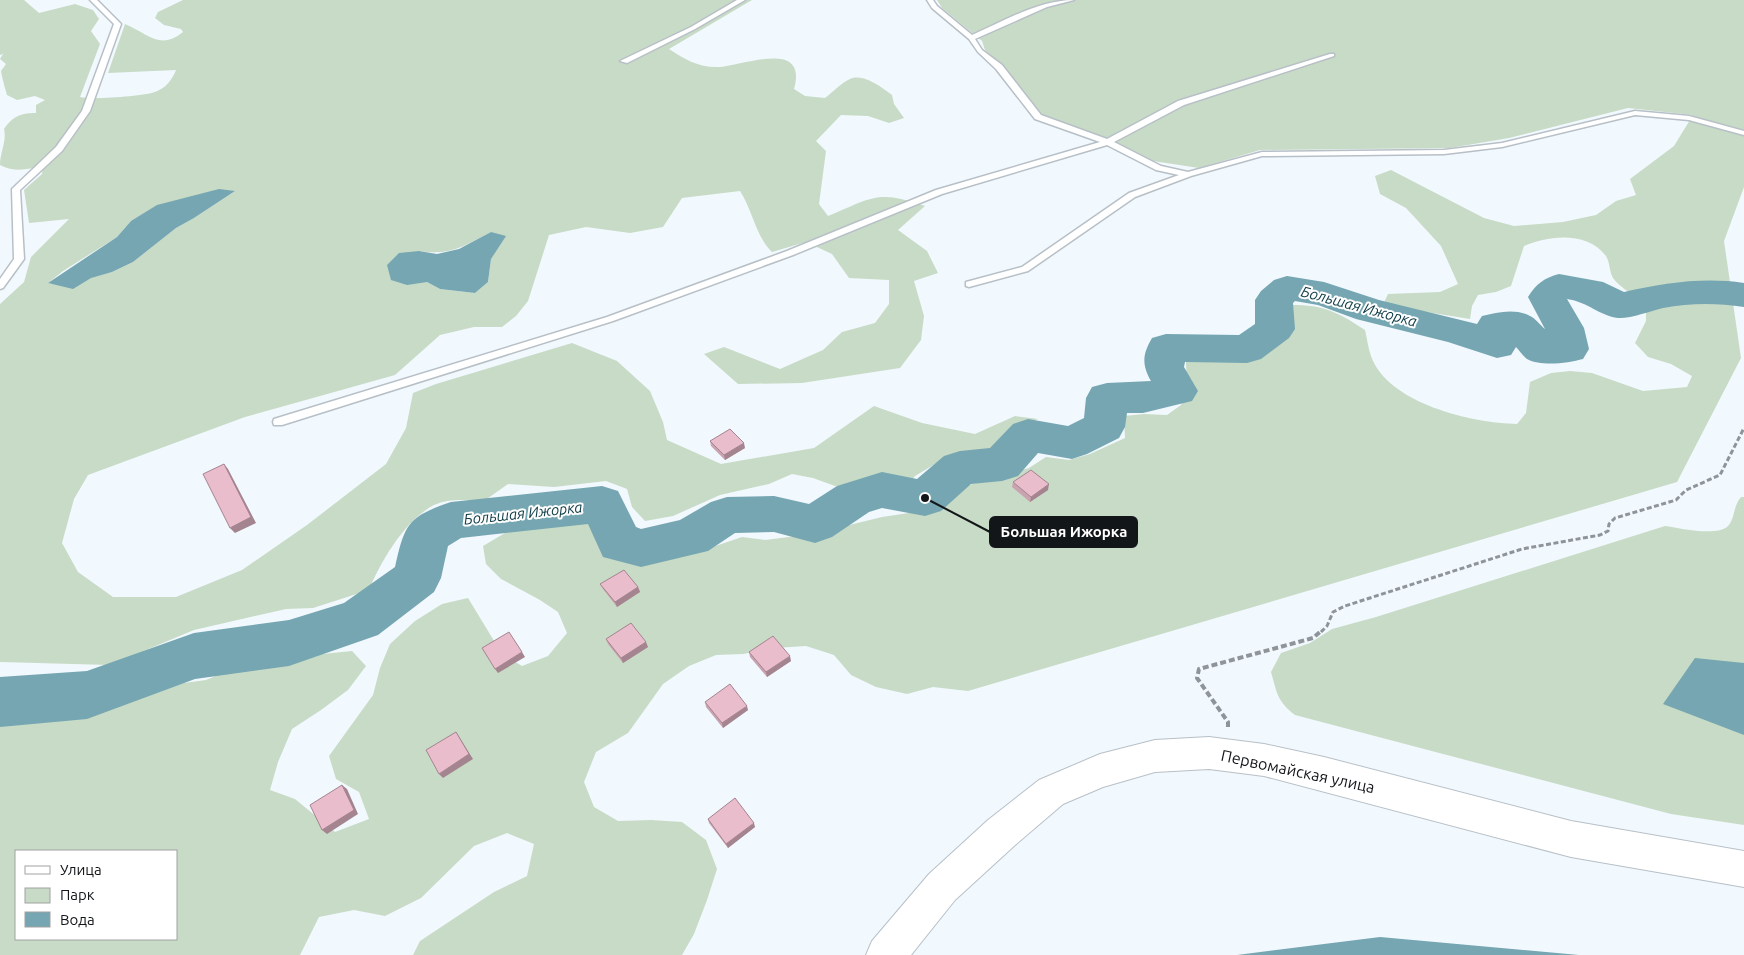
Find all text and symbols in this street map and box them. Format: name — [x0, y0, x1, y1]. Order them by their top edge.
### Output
water label: Большая Ижорка — [1299, 282, 1419, 330]
water label: Большая Ижорка — [463, 498, 583, 528]
callout: Большая Ижорка — [990, 517, 1137, 547]
text: Большая Ижорка — [1001, 523, 1127, 540]
street label: Первомайская улица — [1219, 746, 1377, 796]
legend — [15, 850, 178, 940]
text: Улица — [60, 861, 102, 878]
text: Парк — [60, 886, 95, 903]
text: Вода — [60, 911, 95, 928]

